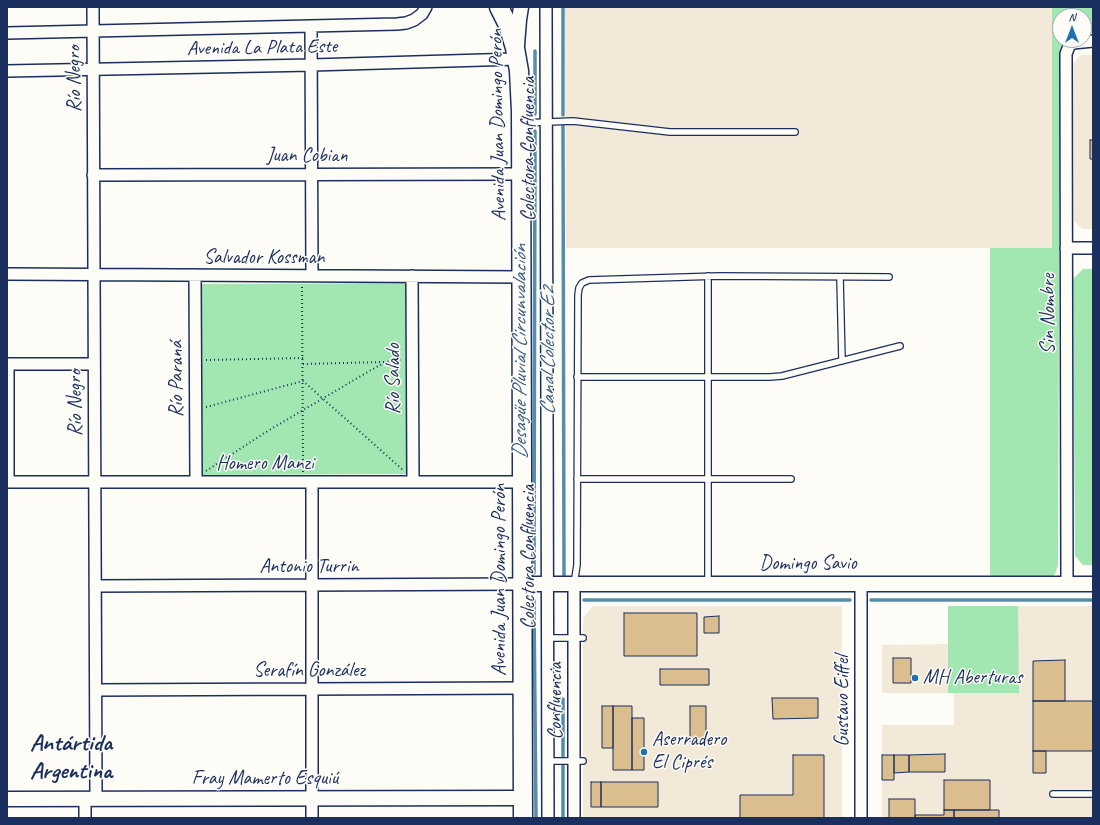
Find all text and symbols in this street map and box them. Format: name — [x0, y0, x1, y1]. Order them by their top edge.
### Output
north arrow — [1052, 8, 1092, 48]
text: N — [1069, 10, 1075, 24]
street label: Avenida Juan Domingo Perón — [484, 29, 512, 221]
street label: Avenida La Plata Este — [187, 35, 337, 61]
street label: Río Negro — [63, 46, 87, 112]
street label: Colectora Confluencia — [517, 77, 541, 221]
street label: Juan Cobian — [266, 144, 348, 168]
water label: Desagüe Pluvial Circunvalación — [507, 245, 533, 459]
street label: Salvador Kossman — [203, 246, 325, 270]
street label: Sin Nombre — [1037, 274, 1061, 354]
water label: Canal Colector E2 — [535, 287, 561, 415]
street label: Río Paraná — [165, 341, 189, 417]
street label: Río Salado — [382, 344, 406, 414]
street label: Río Negro — [64, 370, 88, 436]
street label: Homero Manzi — [216, 452, 314, 476]
street label: Avenida Juan Domingo Perón — [488, 484, 512, 676]
street label: Colectora Confluencia — [517, 485, 541, 629]
street label: Domingo Savio — [759, 552, 857, 576]
street label: Antonio Turrin — [259, 555, 359, 579]
street label: Gustavo Eiffel — [831, 655, 855, 747]
street label: Serafín González — [253, 659, 365, 683]
street label: Confluencia — [544, 663, 568, 739]
place label: MH Aberturas — [923, 666, 1022, 690]
marker: MH Aberturas — [910, 673, 920, 683]
place label: Aserradero El Ciprés — [652, 728, 726, 775]
district label: Antártida Argentina — [30, 730, 112, 786]
marker: Aserradero El Ciprés — [639, 747, 649, 757]
street label: Fray Mamerto Esquiú — [192, 767, 338, 791]

